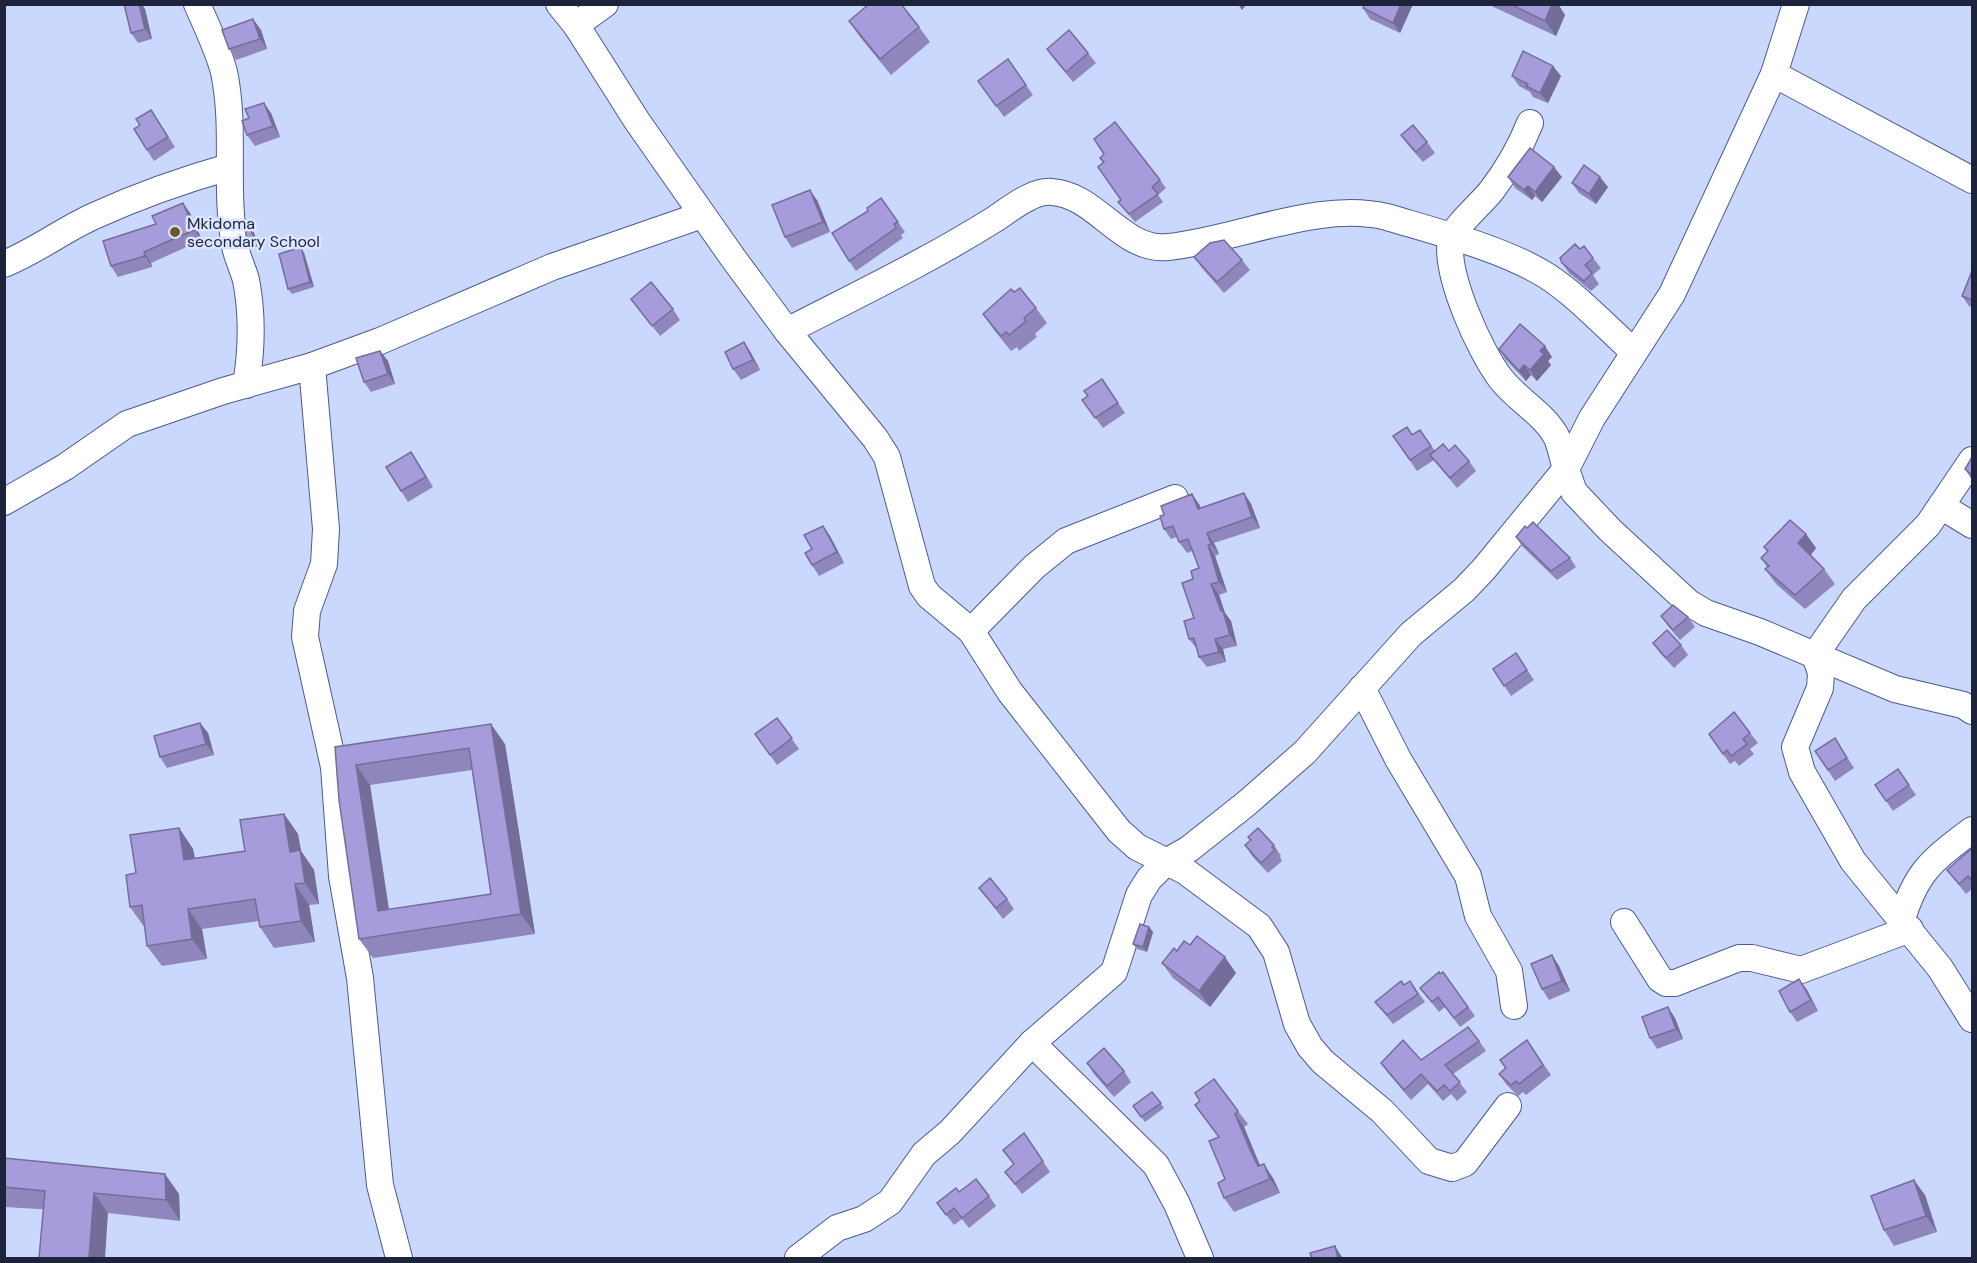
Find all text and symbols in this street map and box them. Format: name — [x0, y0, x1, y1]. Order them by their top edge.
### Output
place label: Mkidoma secondary School — [187, 213, 320, 252]
marker: Mkidoma secondary School — [168, 225, 182, 239]

